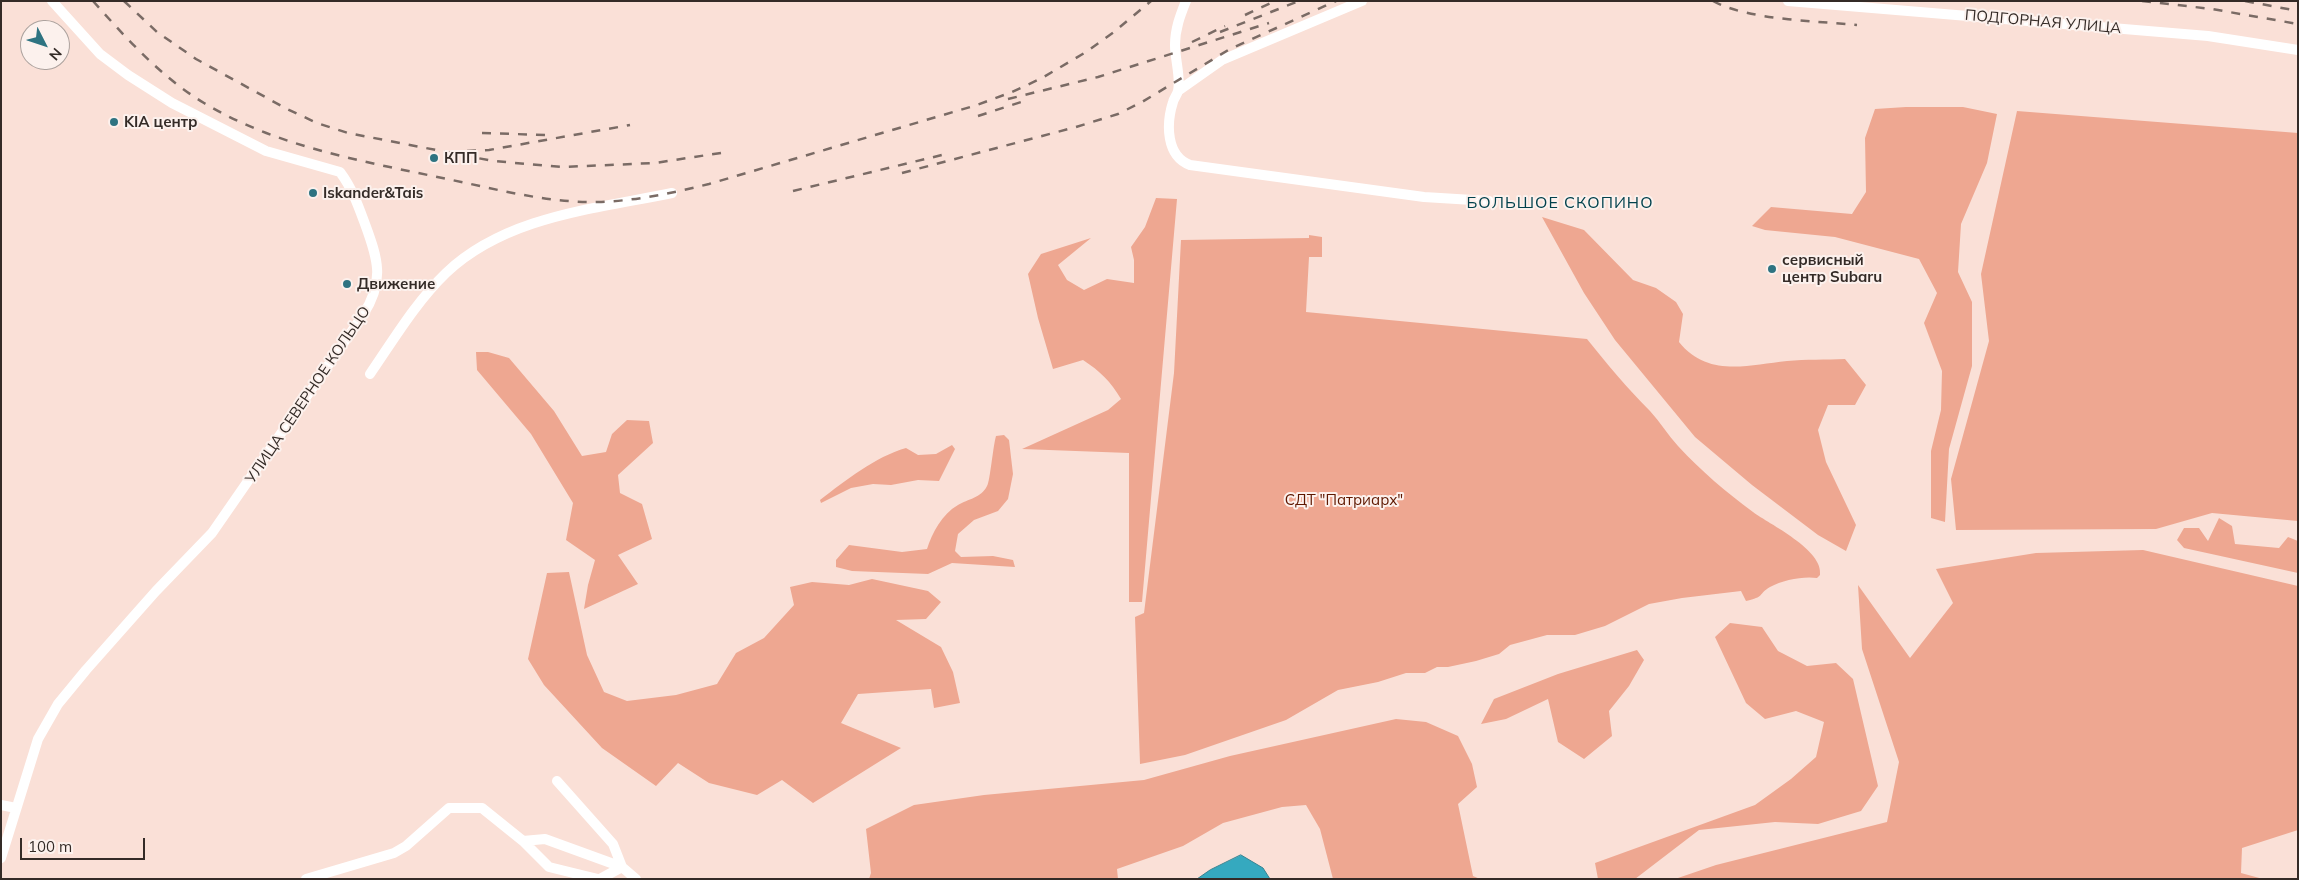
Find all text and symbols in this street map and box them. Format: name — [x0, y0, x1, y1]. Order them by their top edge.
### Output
street label: ПОДГОРНАЯ УЛИЦА — [1964, 6, 2122, 38]
north arrow — [20, 20, 70, 70]
text: N — [45, 44, 66, 64]
place label: KIA центр — [124, 113, 198, 131]
marker: KIA центр — [108, 116, 120, 128]
place label: КПП — [444, 149, 478, 167]
marker: КПП — [428, 152, 440, 164]
place label: Iskander&Tais — [323, 184, 423, 202]
marker: Iskander&Tais — [307, 187, 319, 199]
district label: БОЛЬШОЕ СКОПИНО — [1465, 193, 1655, 213]
place label: сервисный центр Subaru — [1782, 251, 1882, 286]
marker: сервисный центр Subaru — [1766, 263, 1778, 275]
place label: Движение — [357, 275, 435, 293]
marker: Движение — [341, 278, 353, 290]
street label: УЛИЦА СЕВЕРНОЕ КОЛЬЦО — [242, 303, 374, 487]
park label: СДТ "Патриарх" — [1285, 491, 1403, 509]
scale bar — [22, 828, 148, 860]
text: 100 m — [28, 837, 72, 856]

